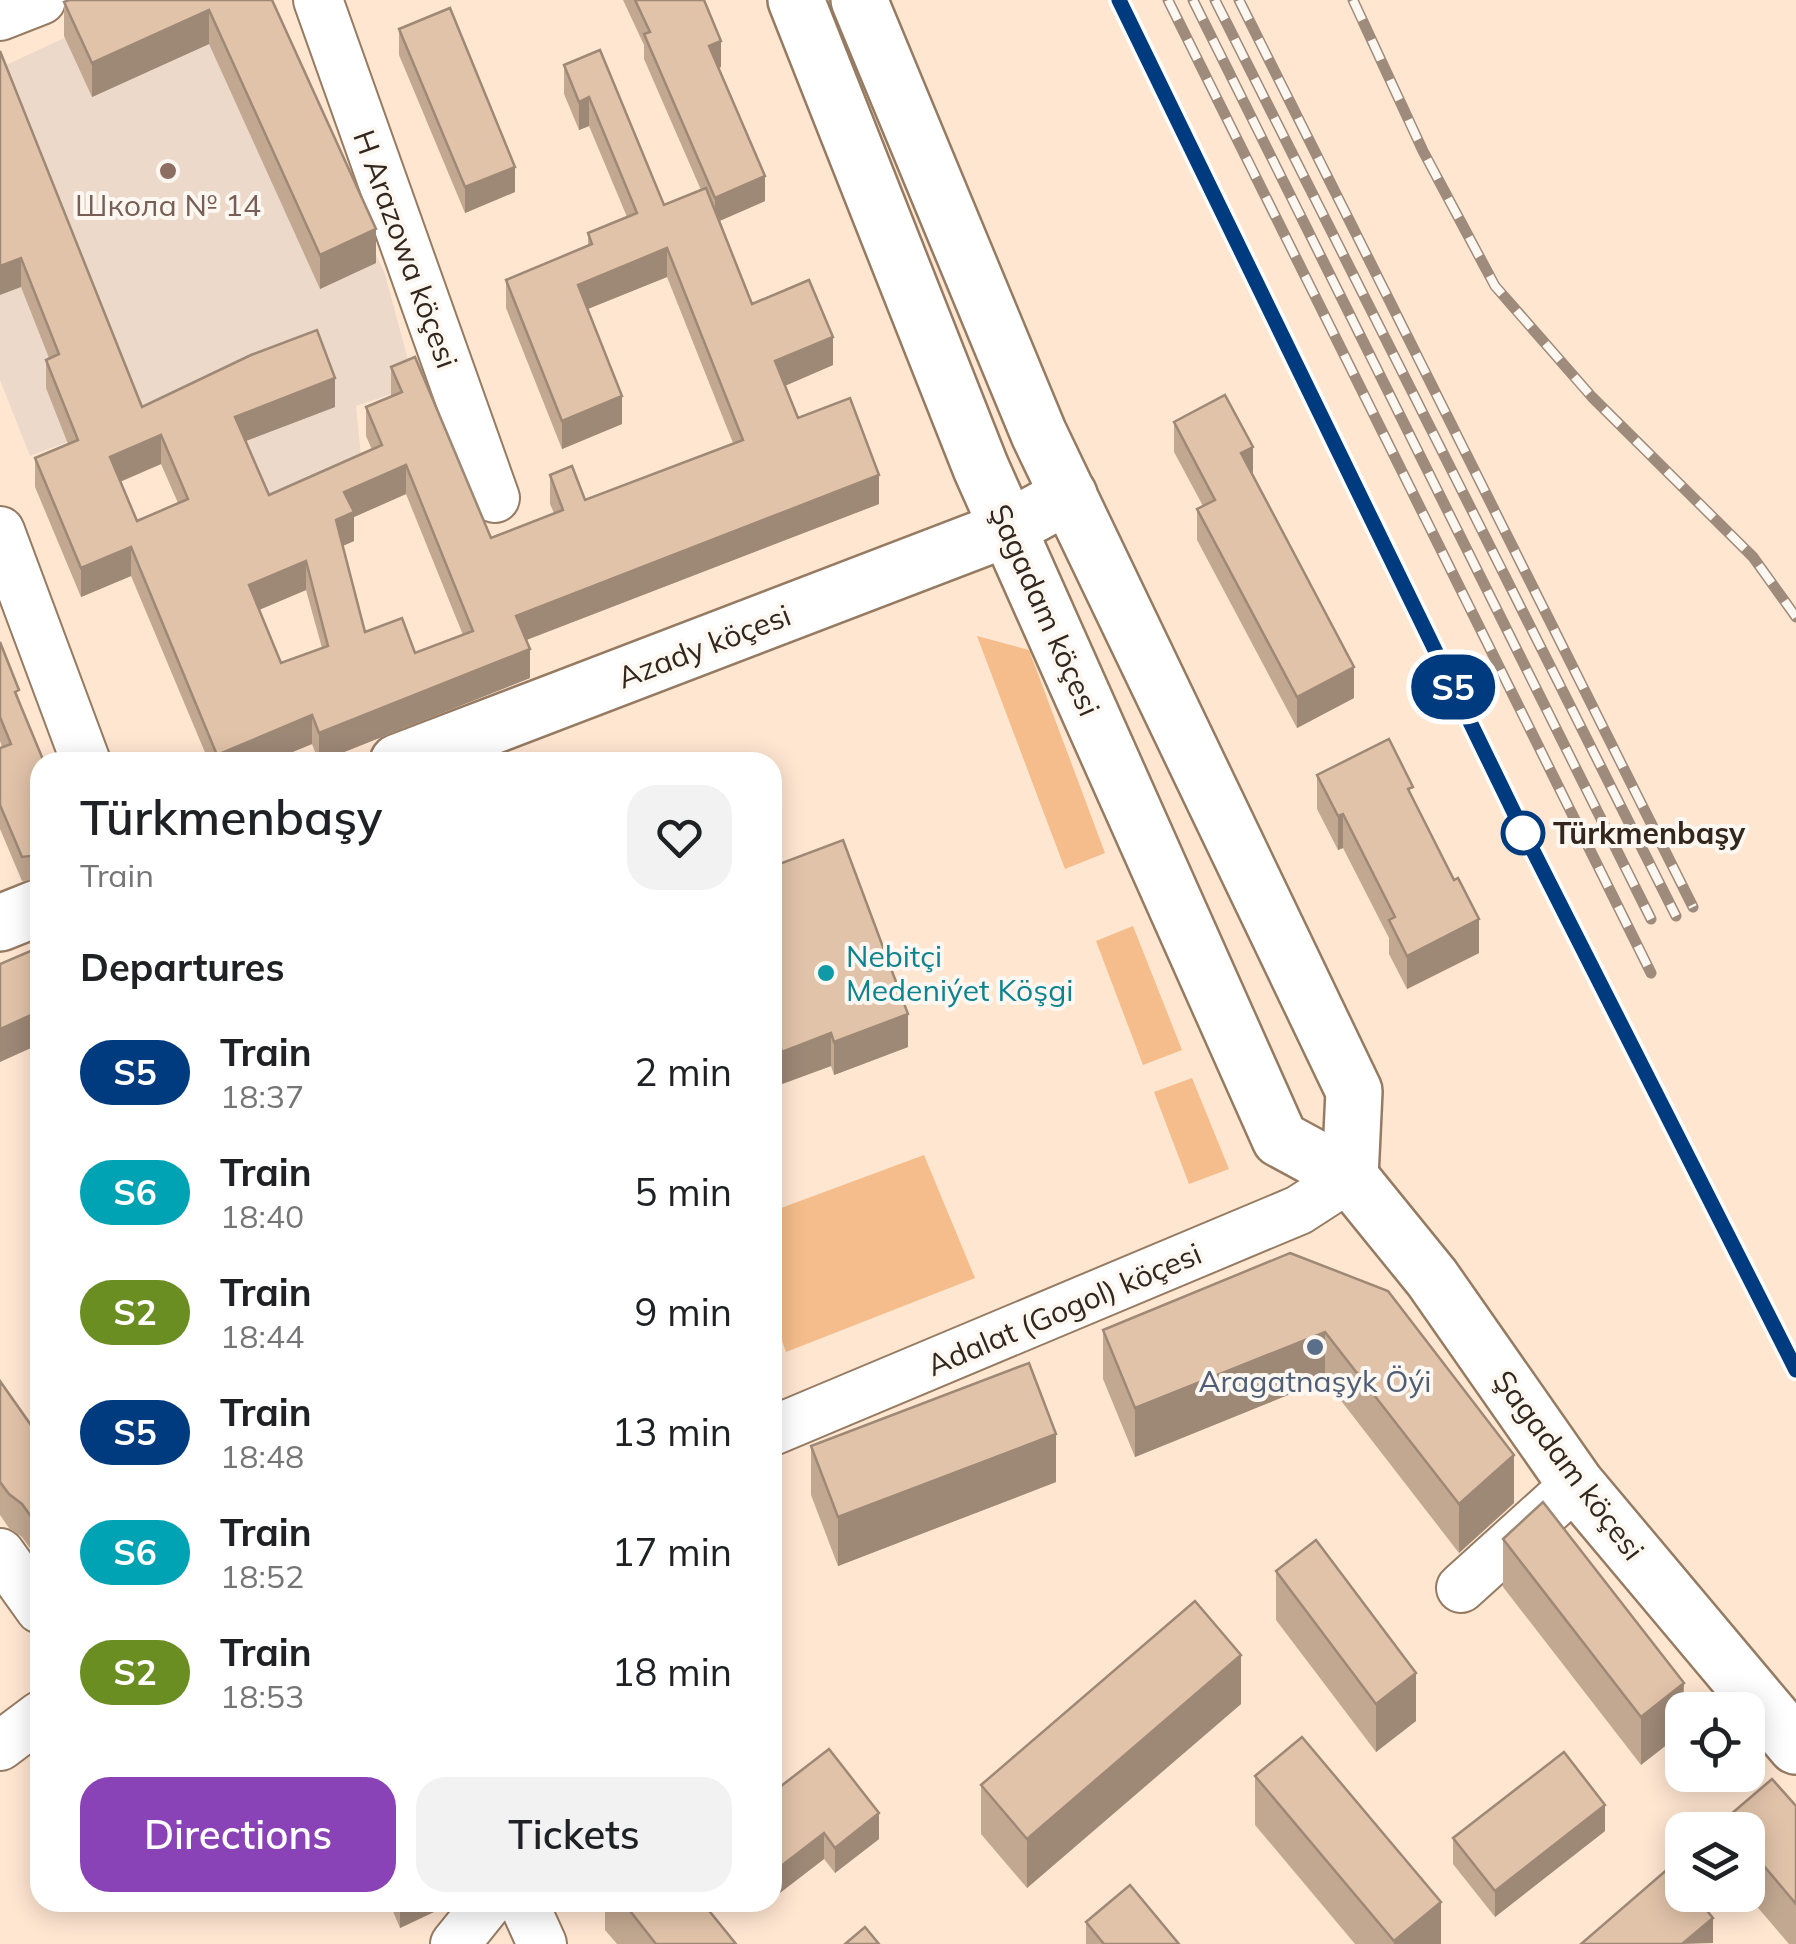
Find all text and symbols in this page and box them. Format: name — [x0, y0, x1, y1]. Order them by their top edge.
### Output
street label: H Arazowa köçesi — [345, 125, 467, 373]
marker: Школа № 14 — [157, 160, 179, 182]
place label: Школа № 14 — [75, 186, 261, 224]
street label: Şagadam köçesi — [981, 498, 1109, 722]
street label: Azady köçesi — [612, 596, 796, 696]
line badge: S5 — [1408, 654, 1498, 720]
text: S5 — [1431, 665, 1475, 709]
button: heart — [627, 785, 732, 890]
text: Türkmenbaşy — [80, 787, 382, 847]
marker: Türkmenbaşy — [1502, 812, 1544, 854]
place label: Türkmenbaşy — [1553, 814, 1746, 852]
text: Train — [80, 855, 154, 895]
place label: Nebitçi Medeniýet Köşgi — [846, 937, 1073, 1009]
text: Departures — [80, 943, 284, 991]
marker: Nebitçi Medeniýet Köşgi — [815, 962, 837, 984]
text: Train — [220, 1028, 312, 1076]
text: 2 min — [635, 1048, 732, 1096]
text: S5 — [113, 1050, 157, 1094]
text: 18:37 — [220, 1076, 304, 1116]
text: Train — [220, 1148, 312, 1196]
text: 5 min — [635, 1168, 732, 1216]
text: S6 — [113, 1170, 157, 1214]
text: 18:40 — [220, 1196, 304, 1236]
street label: Adalat (Gogol) köçesi — [921, 1234, 1207, 1384]
text: Train — [220, 1268, 312, 1316]
text: 9 min — [635, 1288, 732, 1336]
text: S2 — [113, 1290, 157, 1334]
text: 18:44 — [220, 1316, 304, 1356]
marker: Aragatnaşyk Öýi — [1304, 1336, 1326, 1358]
place label: Aragatnaşyk Öýi — [1199, 1362, 1431, 1400]
street label: Şagadam köçesi — [1485, 1363, 1653, 1567]
text: Train — [220, 1388, 312, 1436]
text: 13 min — [612, 1408, 732, 1456]
text: S5 — [113, 1410, 157, 1454]
text: 18:48 — [220, 1436, 304, 1476]
text: Train — [220, 1508, 312, 1556]
text: 17 min — [612, 1528, 732, 1576]
text: S6 — [113, 1530, 157, 1574]
text: 18:52 — [220, 1556, 304, 1596]
text: Train — [220, 1628, 312, 1676]
text: 18 min — [612, 1648, 732, 1696]
text: S2 — [113, 1650, 157, 1694]
text: 18:53 — [220, 1676, 304, 1716]
map controls — [1665, 1692, 1765, 1912]
button: locate — [1665, 1692, 1765, 1792]
button: Directions — [80, 1777, 396, 1892]
button: Tickets — [416, 1777, 732, 1892]
button: layers — [1665, 1812, 1765, 1912]

